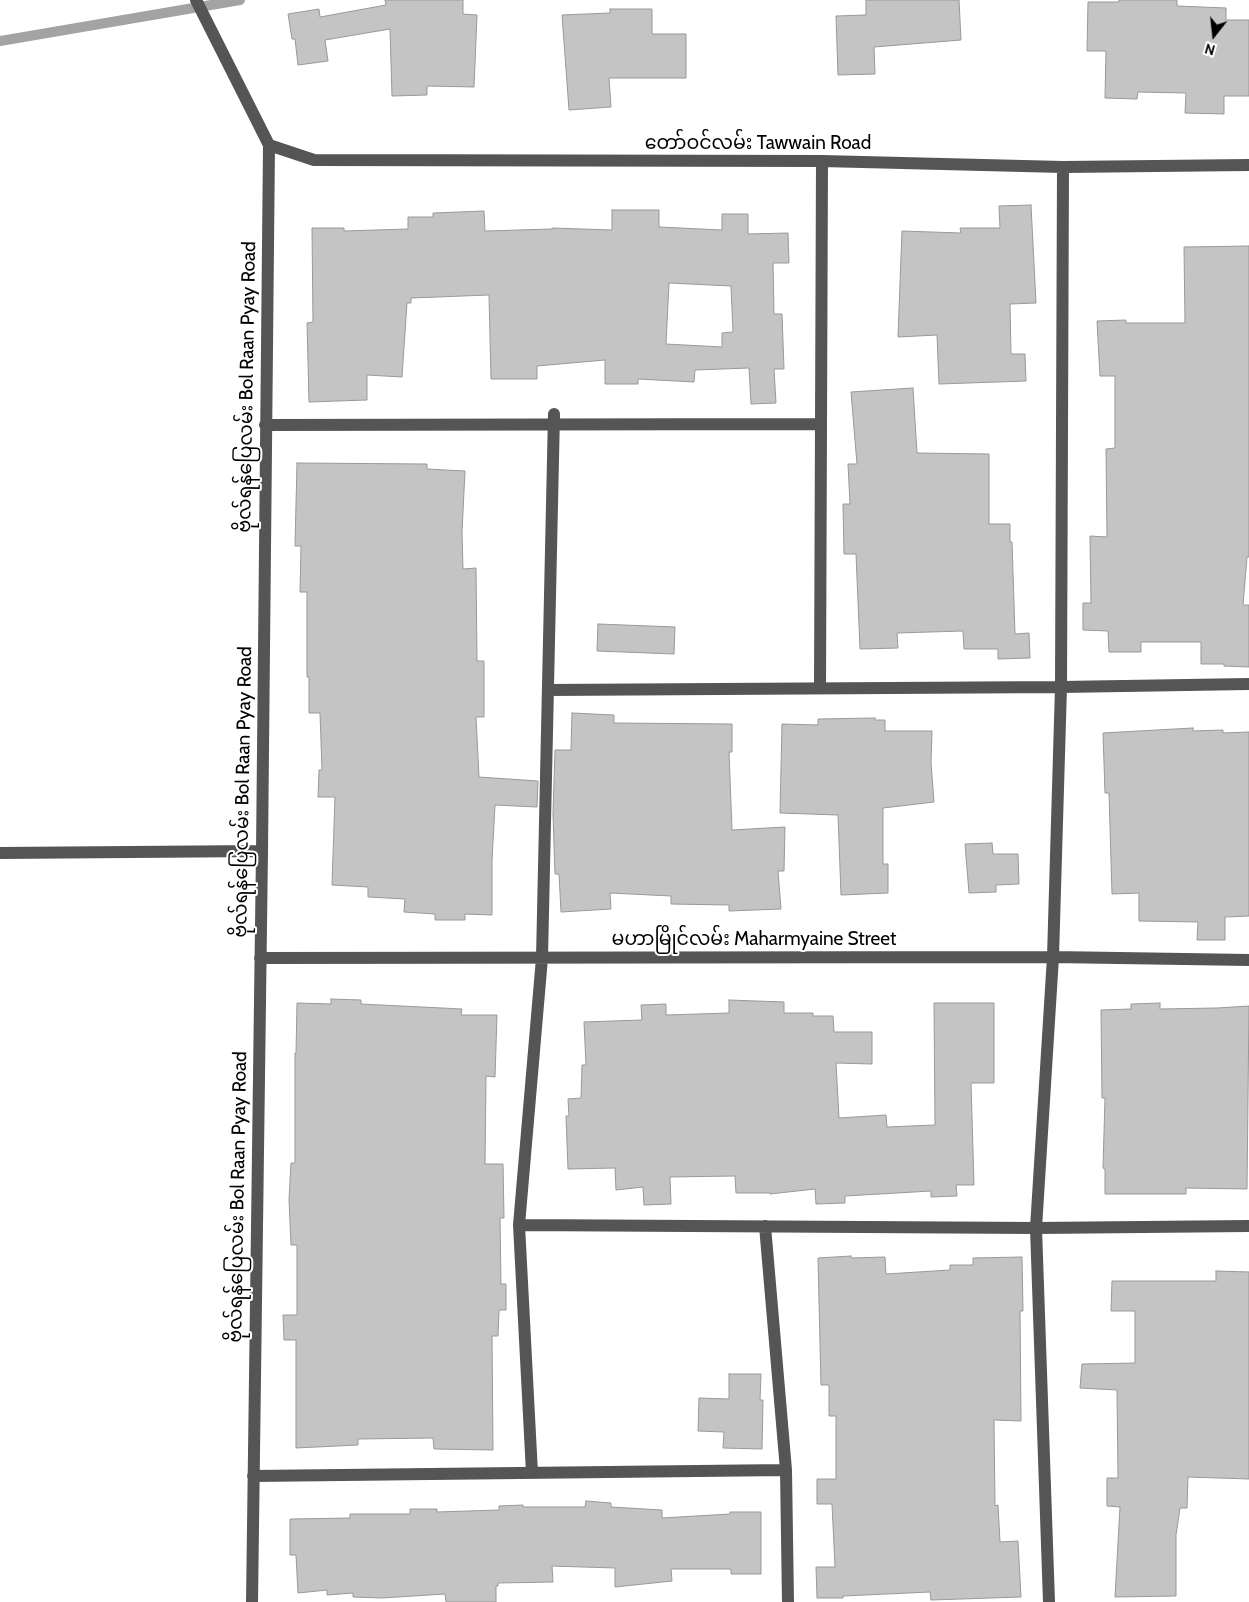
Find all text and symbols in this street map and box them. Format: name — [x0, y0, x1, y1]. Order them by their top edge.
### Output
north arrow — [1189, 10, 1239, 60]
text: N — [1203, 39, 1217, 59]
street label: တော်ဝင်လမ်း Tawwain Road — [645, 132, 871, 154]
street label: ဗိုလ်ရန်ပြေလမ်း Bol Raan Pyay Road — [233, 241, 261, 533]
street label: ဗိုလ်ရန်ပြေလမ်း Bol Raan Pyay Road — [229, 646, 257, 938]
street label: မဟာမြိုင်လမ်း Maharmyaine Street — [612, 928, 896, 950]
street label: ဗိုလ်ရန်ပြေလမ်း Bol Raan Pyay Road — [224, 1051, 252, 1343]

